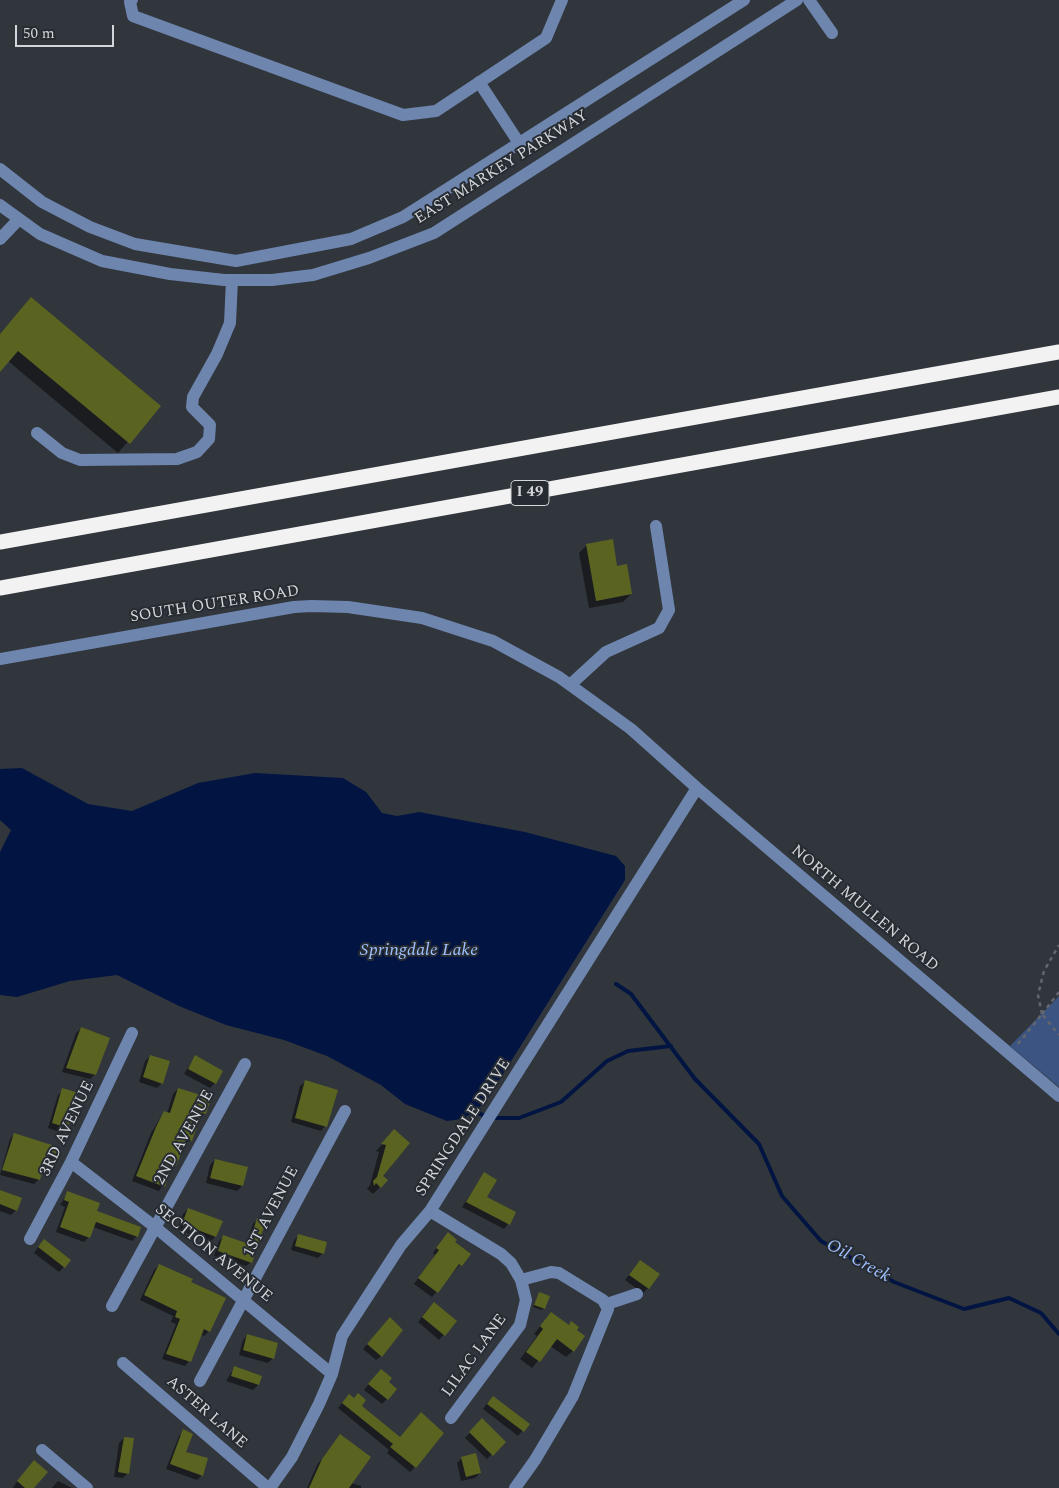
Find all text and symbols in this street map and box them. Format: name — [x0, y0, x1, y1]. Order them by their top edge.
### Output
scale bar — [18, 15, 116, 47]
text: 50 m — [23, 22, 55, 45]
street label: EAST MARKEY PARKWAY — [412, 107, 592, 229]
road number: I 49 — [511, 480, 549, 506]
street label: SOUTH OUTER ROAD — [129, 582, 301, 628]
street label: NORTH MULLEN ROAD — [786, 842, 942, 976]
water label: Springdale Lake — [360, 940, 478, 962]
street label: SPRINGDALE DRIVE — [412, 1056, 516, 1200]
street label: 3RD AVENUE — [37, 1078, 99, 1180]
street label: 2ND AVENUE — [151, 1087, 219, 1189]
street label: 1ST AVENUE — [240, 1163, 304, 1261]
street label: SECTION AVENUE — [150, 1201, 276, 1307]
water label: Oil Creek — [822, 1236, 894, 1288]
street label: LILAC LANE — [438, 1311, 512, 1401]
street label: ASTER LANE — [162, 1373, 250, 1453]

